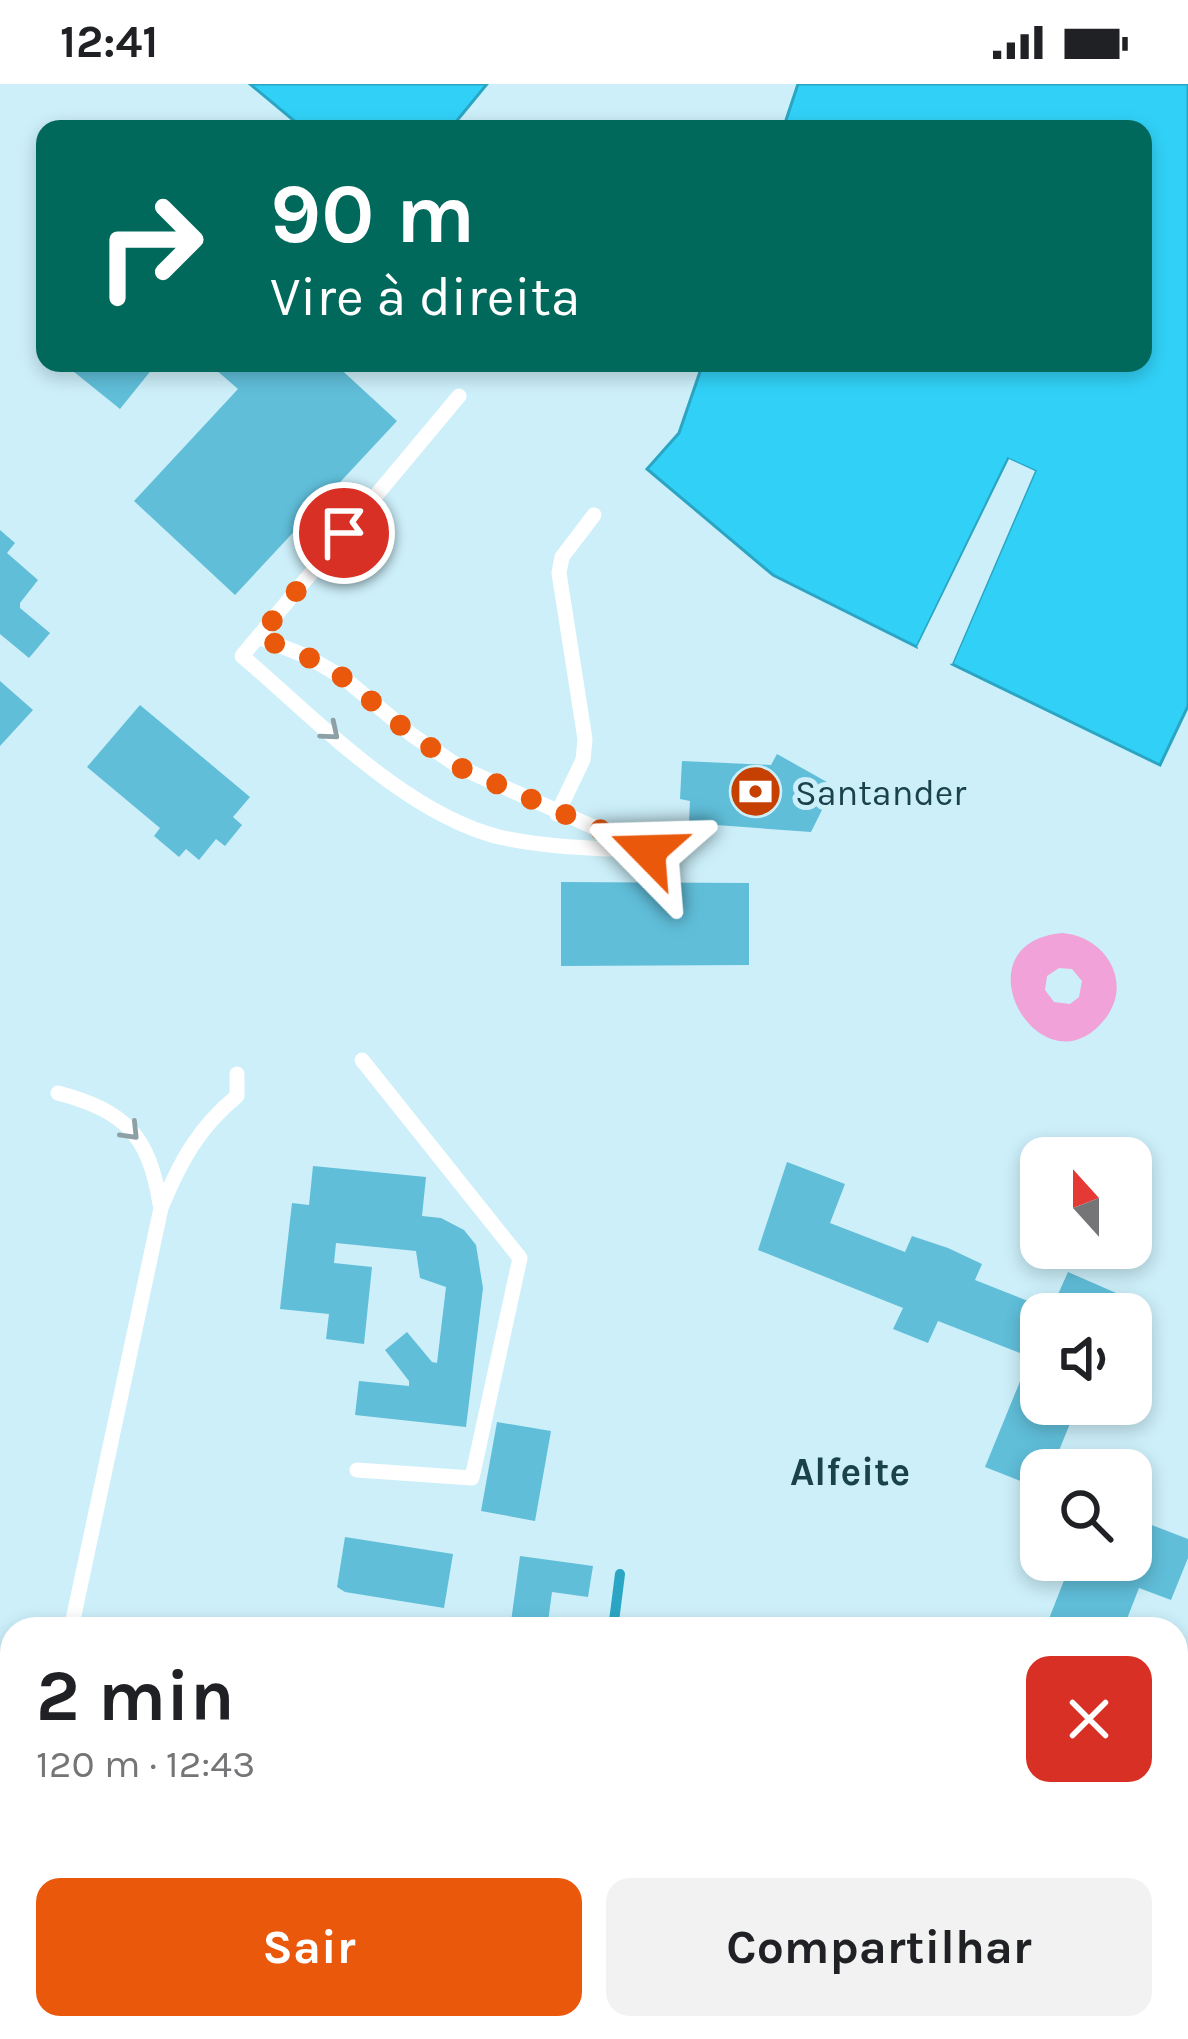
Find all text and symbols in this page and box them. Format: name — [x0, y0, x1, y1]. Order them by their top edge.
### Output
text: 12:41 — [60, 16, 158, 68]
text: 90 m — [270, 165, 475, 263]
icon: right — [72, 168, 228, 324]
text: Vire à direita — [270, 265, 581, 329]
pin — [293, 482, 395, 584]
icon: arrive — [311, 500, 377, 566]
one-way arrow — [318, 717, 340, 739]
bank icon: Santander — [728, 764, 784, 820]
place label: Santander — [795, 772, 967, 814]
position arrow — [585, 788, 711, 914]
one-way arrow — [117, 1118, 139, 1140]
north arrow — [1020, 1137, 1152, 1269]
map controls — [1020, 1137, 1152, 1581]
button: sound — [1020, 1293, 1152, 1425]
district label: Alfeite — [790, 1449, 910, 1495]
button: search — [1020, 1449, 1152, 1581]
text: 2 min — [36, 1654, 235, 1738]
button: close — [1026, 1656, 1152, 1782]
text: 120 m · 12:43 — [36, 1741, 255, 1787]
button: Sair — [36, 1878, 582, 2016]
button: Compartilhar — [606, 1878, 1152, 2016]

